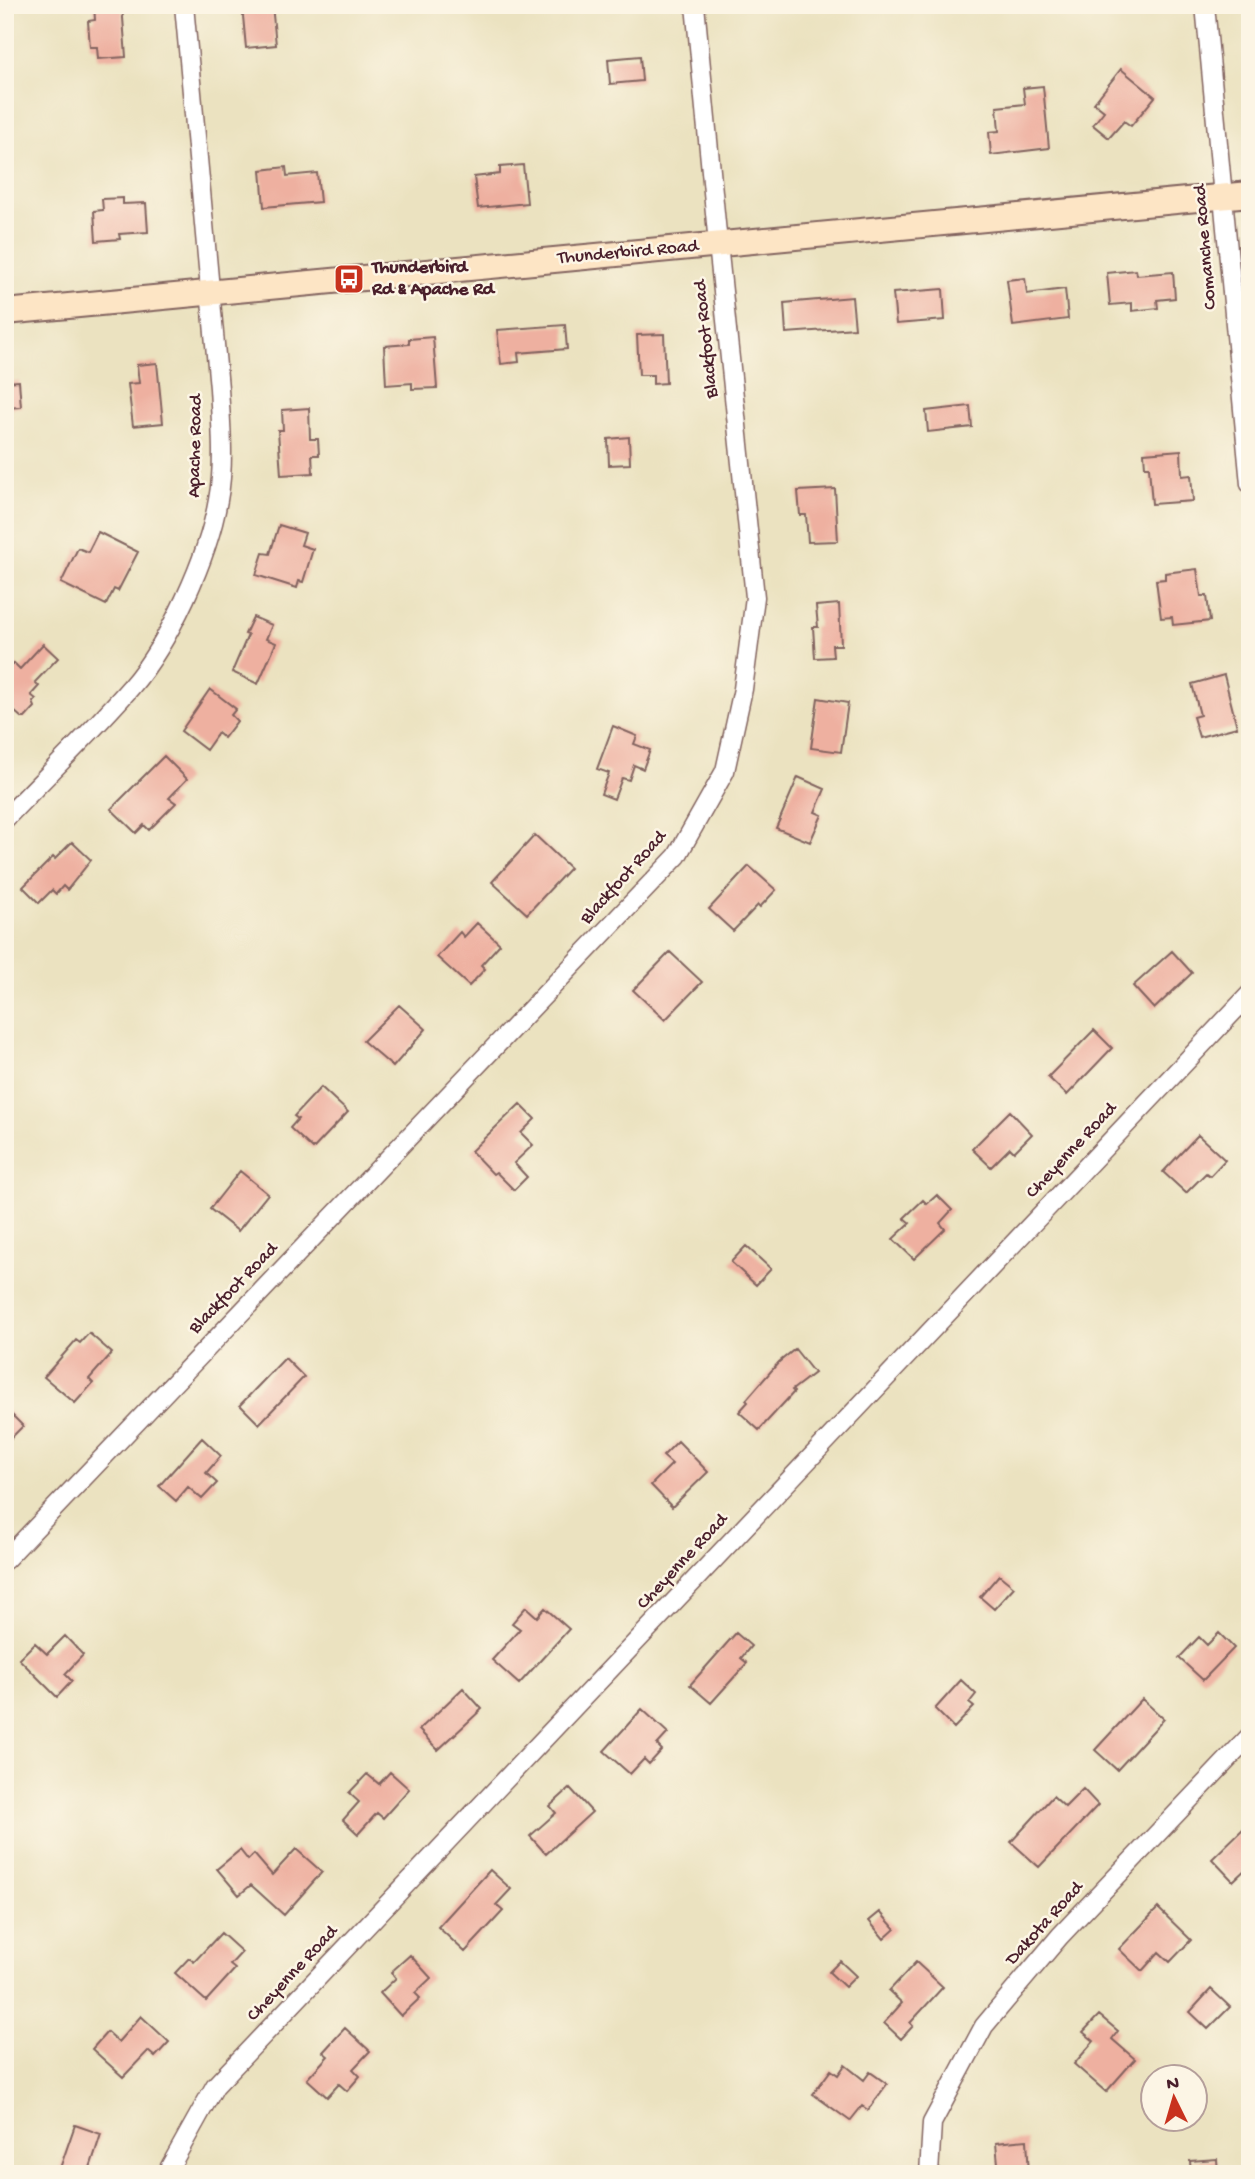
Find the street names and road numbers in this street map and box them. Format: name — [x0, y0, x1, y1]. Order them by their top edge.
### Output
street label: Comanche Road — [1189, 182, 1223, 311]
street label: Thunderbird Road — [556, 235, 701, 271]
street label: Blackfoot Road — [689, 277, 725, 400]
street label: Apache Road — [184, 392, 208, 498]
street label: Blackfoot Road — [575, 825, 673, 931]
street label: Cheyenne Road — [1022, 1097, 1124, 1204]
street label: Blackfoot Road — [184, 1237, 285, 1340]
street label: Cheyenne Road — [633, 1508, 735, 1615]
street label: Dakota Road — [1000, 1876, 1090, 1972]
street label: Cheyenne Road — [243, 1920, 345, 2027]

